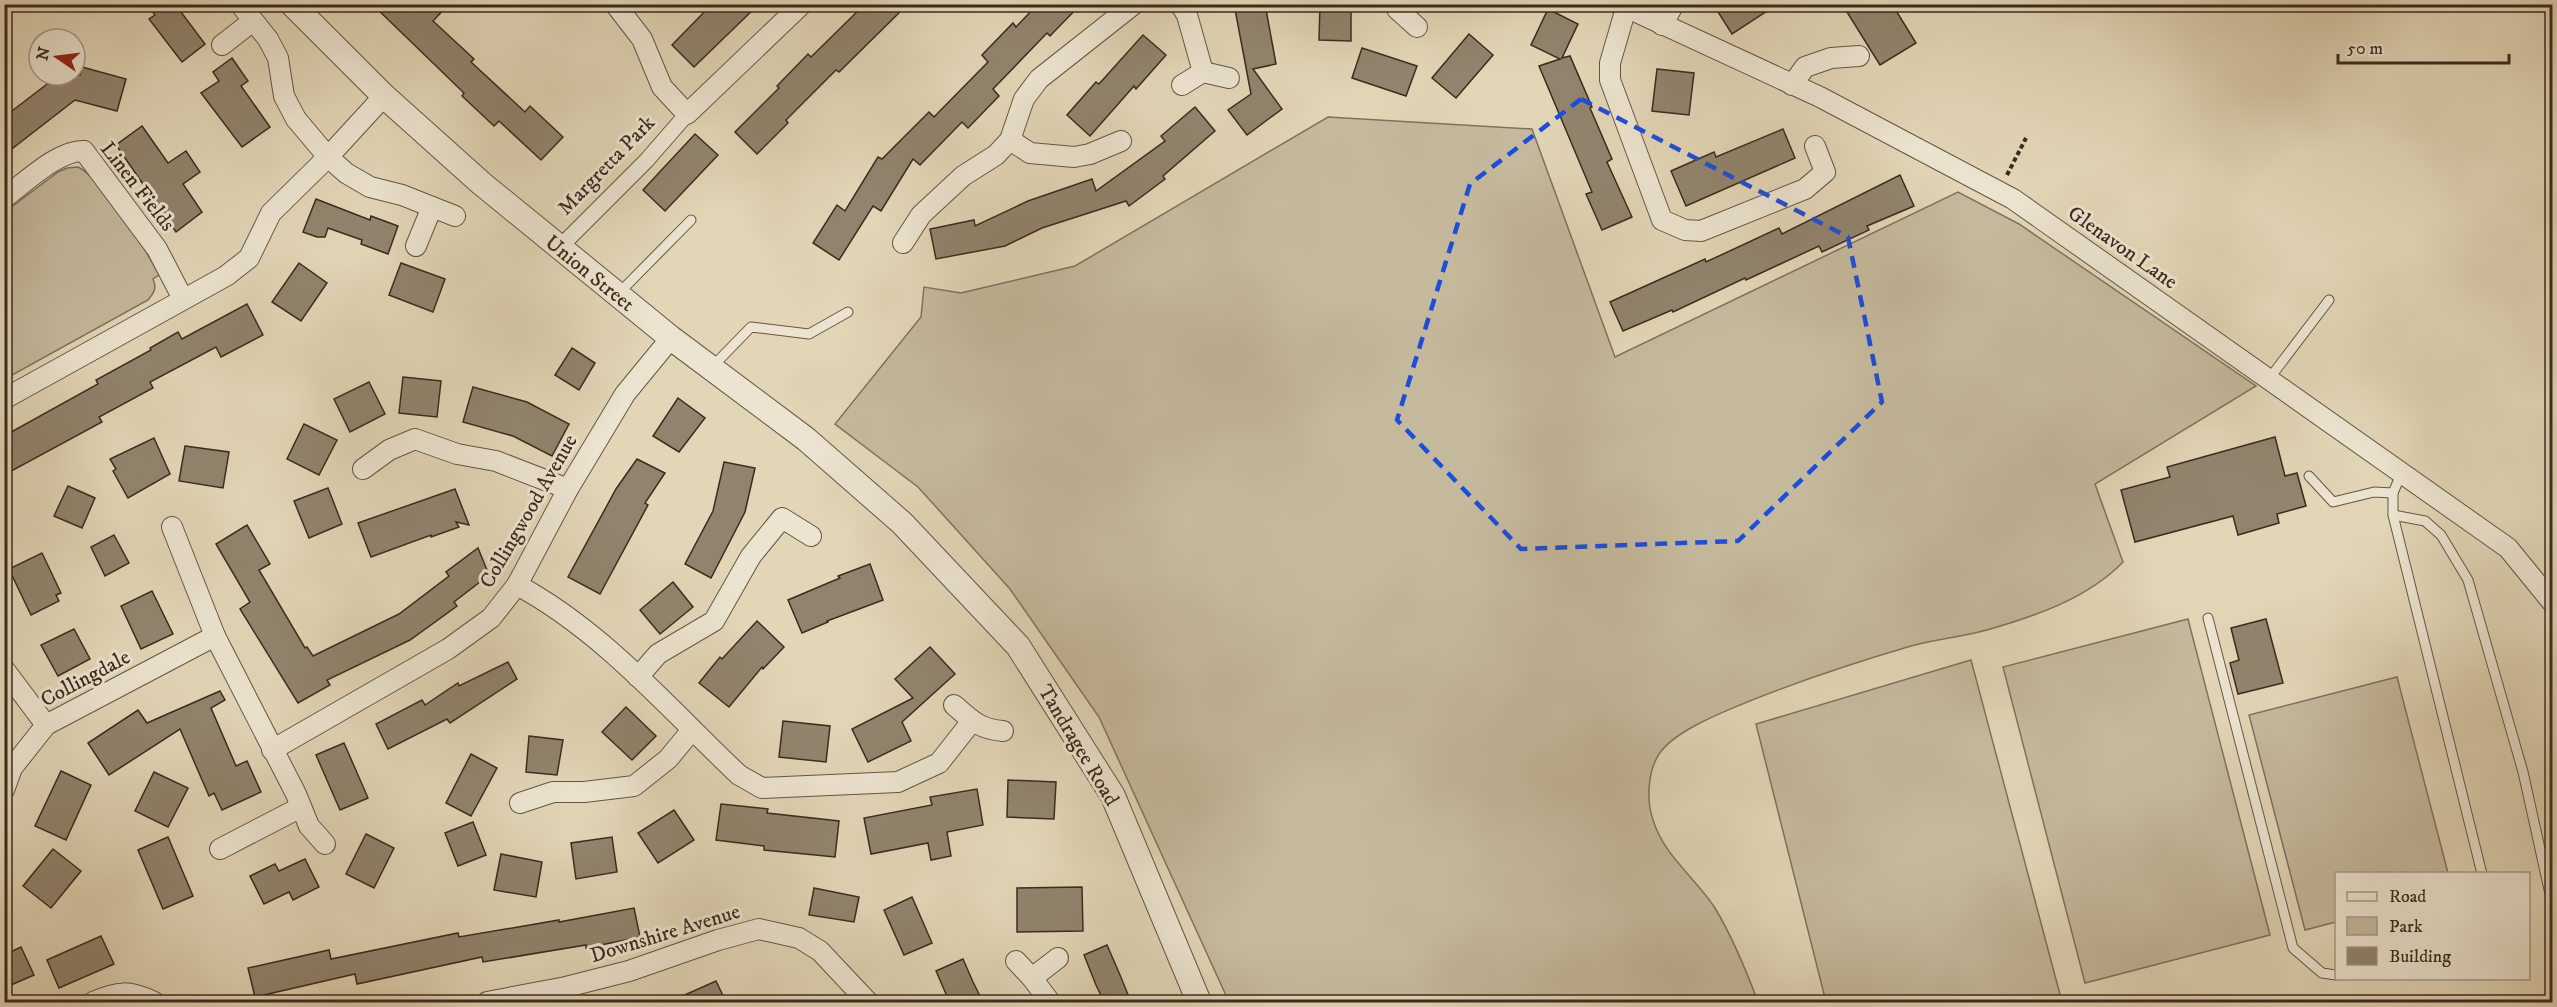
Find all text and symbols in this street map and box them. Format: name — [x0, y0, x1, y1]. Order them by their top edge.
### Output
north arrow — [27, 27, 87, 87]
scale bar — [2338, 27, 2509, 65]
text: 50 m — [2347, 38, 2383, 60]
text: N — [32, 45, 55, 62]
street label: Margretta Park — [553, 110, 661, 221]
street label: Linen Fields — [94, 137, 180, 237]
street label: Glenavon Lane — [2063, 200, 2183, 295]
street label: Union Street — [539, 230, 640, 318]
street label: Collingwood Avenue — [474, 430, 584, 593]
street label: Collingdale — [36, 644, 135, 713]
street label: Tandragee Road — [1032, 680, 1125, 811]
legend — [2335, 872, 2530, 980]
text: Road — [2389, 886, 2426, 908]
street label: Downshire Avenue — [587, 899, 744, 969]
text: Park — [2389, 916, 2423, 938]
text: Building — [2389, 946, 2451, 968]

